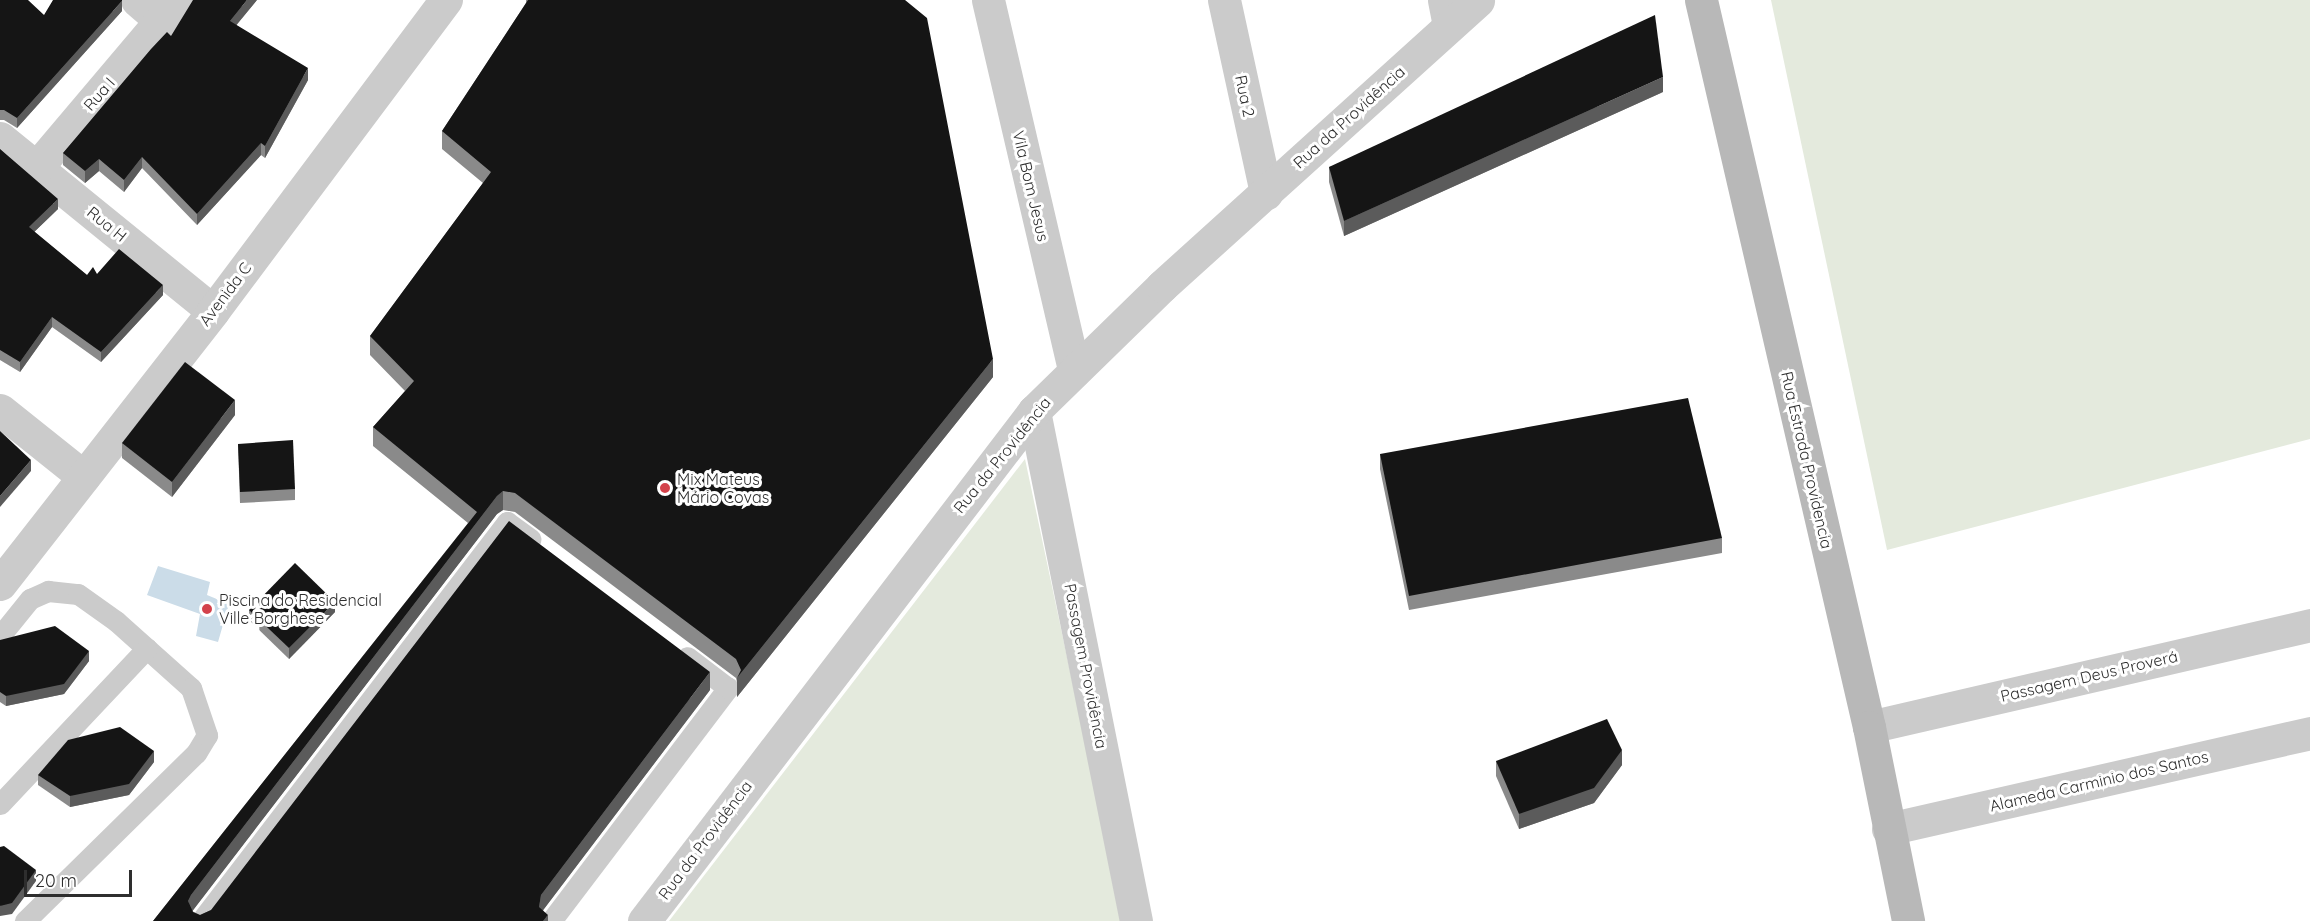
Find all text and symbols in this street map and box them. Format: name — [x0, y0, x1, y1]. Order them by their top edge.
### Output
street label: Rua da Providência — [1289, 62, 1409, 172]
street label: Rua I — [79, 73, 119, 115]
street label: Rua 2 — [1231, 73, 1259, 119]
street label: Vila Bom Jesus — [1009, 129, 1053, 243]
street label: Rua H — [83, 202, 131, 246]
street label: Avenida C — [195, 259, 255, 329]
street label: Rua Estrada Providencia — [1777, 369, 1837, 551]
street label: Rua da Providência — [949, 393, 1055, 517]
place label: Mix Mateus Mário Covas — [677, 469, 769, 507]
marker: Mix Mateus Mário Covas — [658, 481, 672, 495]
street label: Passagem Providência — [1061, 582, 1111, 750]
place label: Piscina do Residencial Ville Borghese — [219, 590, 382, 628]
marker: Piscina do Residencial Ville Borghese — [200, 602, 214, 616]
street label: Passagem Deus Proverá — [1999, 646, 2179, 706]
street label: Alameda Carminio dos Santos — [1988, 746, 2210, 816]
street label: Rua da Providência — [654, 777, 756, 903]
scale bar — [27, 858, 135, 896]
text: 20 m — [35, 869, 77, 892]

